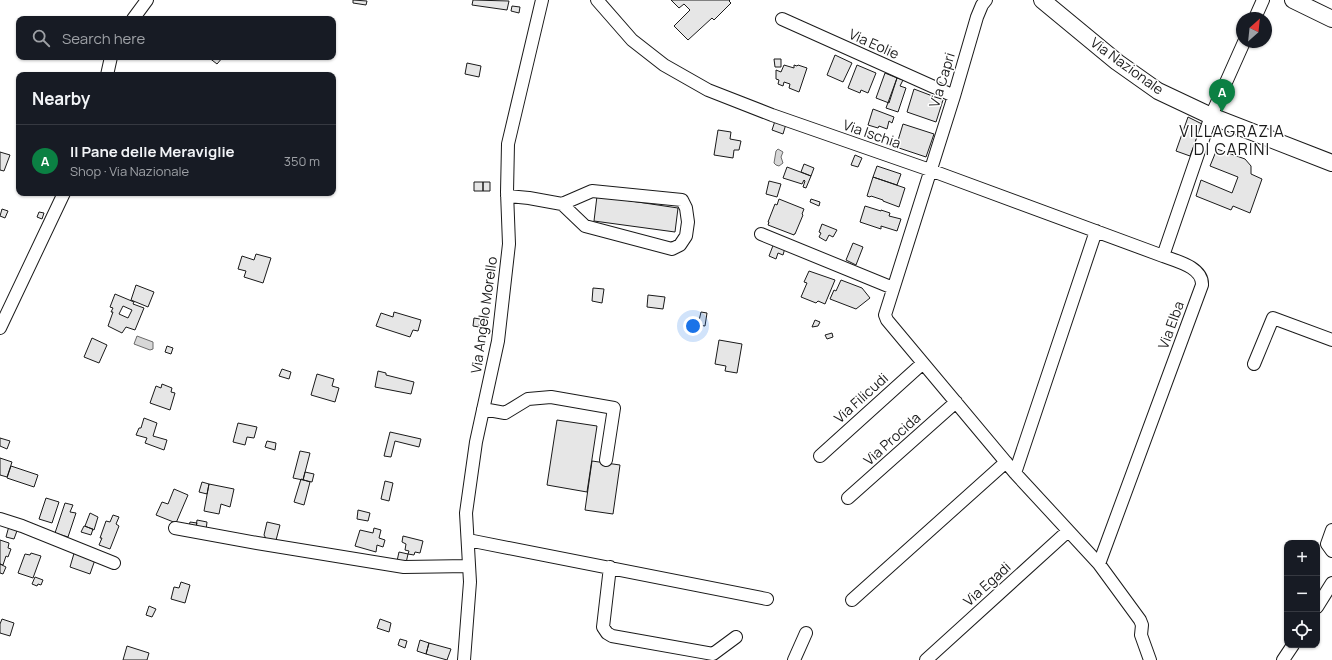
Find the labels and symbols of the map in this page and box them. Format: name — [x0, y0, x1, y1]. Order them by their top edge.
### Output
north arrow — [1236, 12, 1272, 48]
street label: Via Eolie — [846, 24, 902, 63]
street label: Via Nazionale — [1087, 33, 1168, 99]
street label: Via Capri — [924, 50, 959, 110]
pin: A — [1209, 79, 1235, 112]
street label: Via Ischia — [841, 115, 904, 152]
district label: VILLAGRAZIA DI CARINI — [1179, 120, 1285, 160]
street label: Via Angelo Morello — [466, 255, 501, 375]
street label: Via Elba — [1153, 298, 1188, 351]
your location — [683, 316, 703, 336]
street label: Via Filicudi — [830, 368, 892, 427]
street label: Via Procida — [859, 408, 924, 469]
street label: Via Egadi — [959, 557, 1014, 610]

